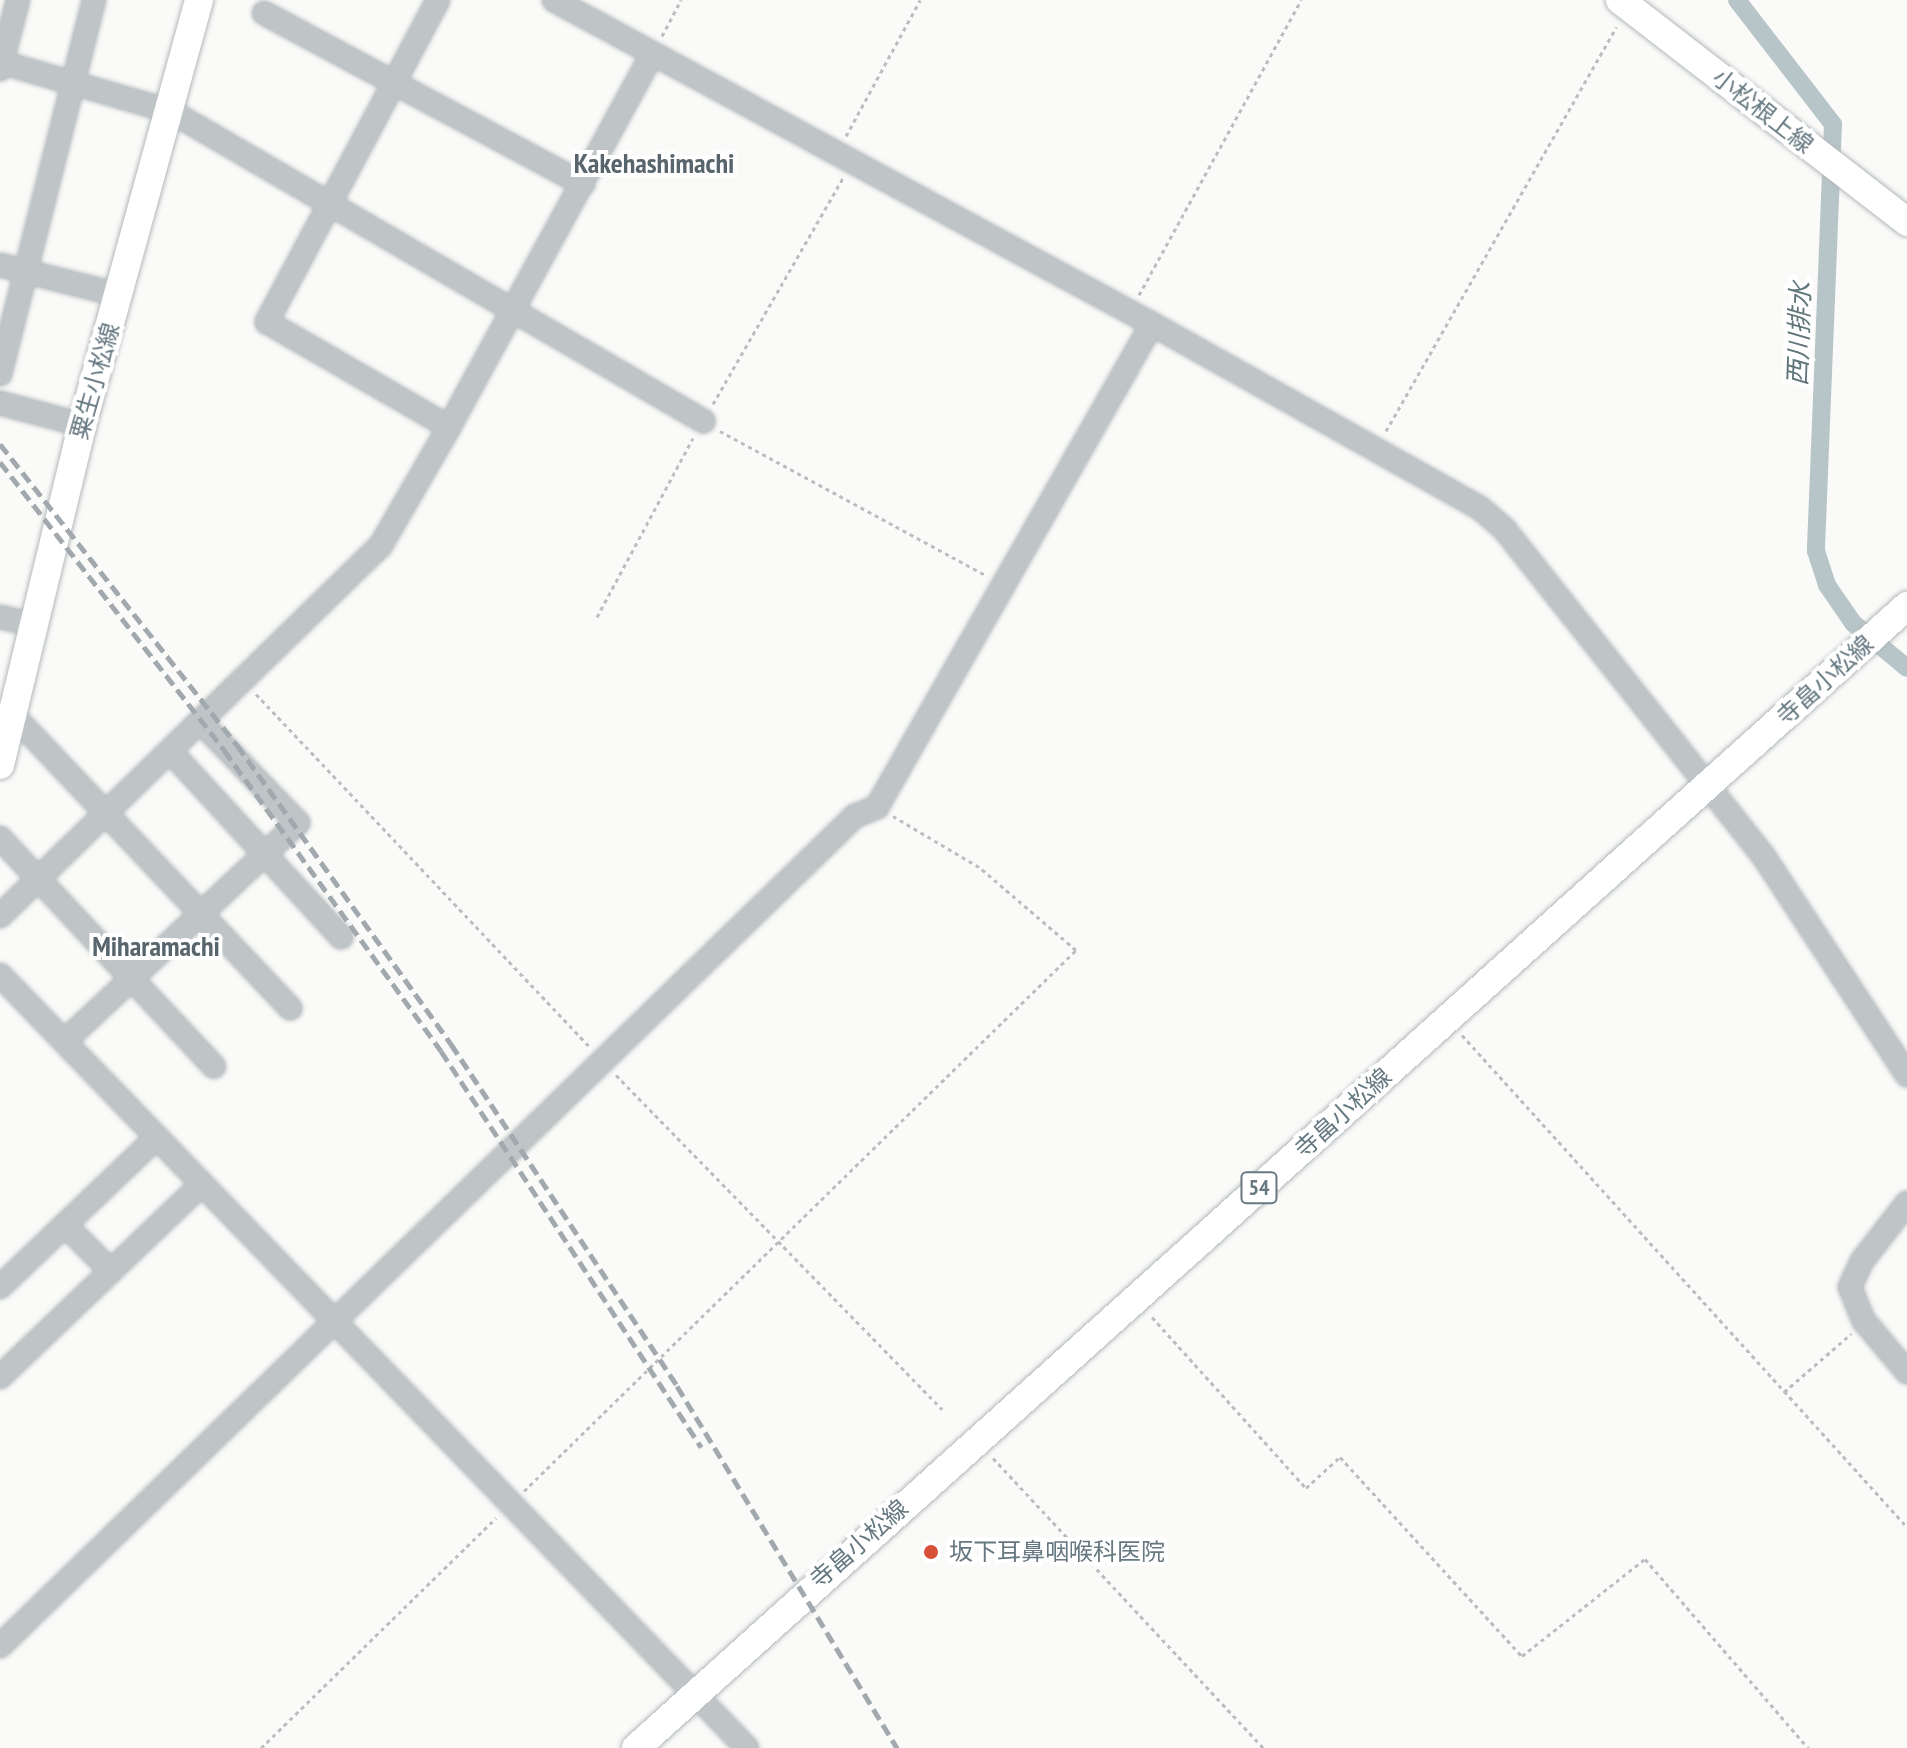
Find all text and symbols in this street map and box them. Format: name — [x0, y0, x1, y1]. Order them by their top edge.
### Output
street label: 小松根上線 — [1707, 63, 1819, 159]
district label: Kakehashimachi — [574, 146, 734, 180]
water label: 西川排水 — [1782, 281, 1816, 387]
street label: 粟生小松線 — [65, 319, 125, 443]
street label: 寺畠小松線 — [1771, 629, 1879, 731]
district label: Miharamachi — [92, 929, 220, 963]
street label: 寺畠小松線 — [1289, 1062, 1397, 1164]
road number: 54 — [1239, 1170, 1279, 1206]
street label: 寺畠小松線 — [804, 1494, 914, 1594]
place label: 坂下耳鼻咽喉科医院 — [949, 1538, 1165, 1566]
marker: 坂下耳鼻咽喉科医院 — [920, 1541, 942, 1563]

